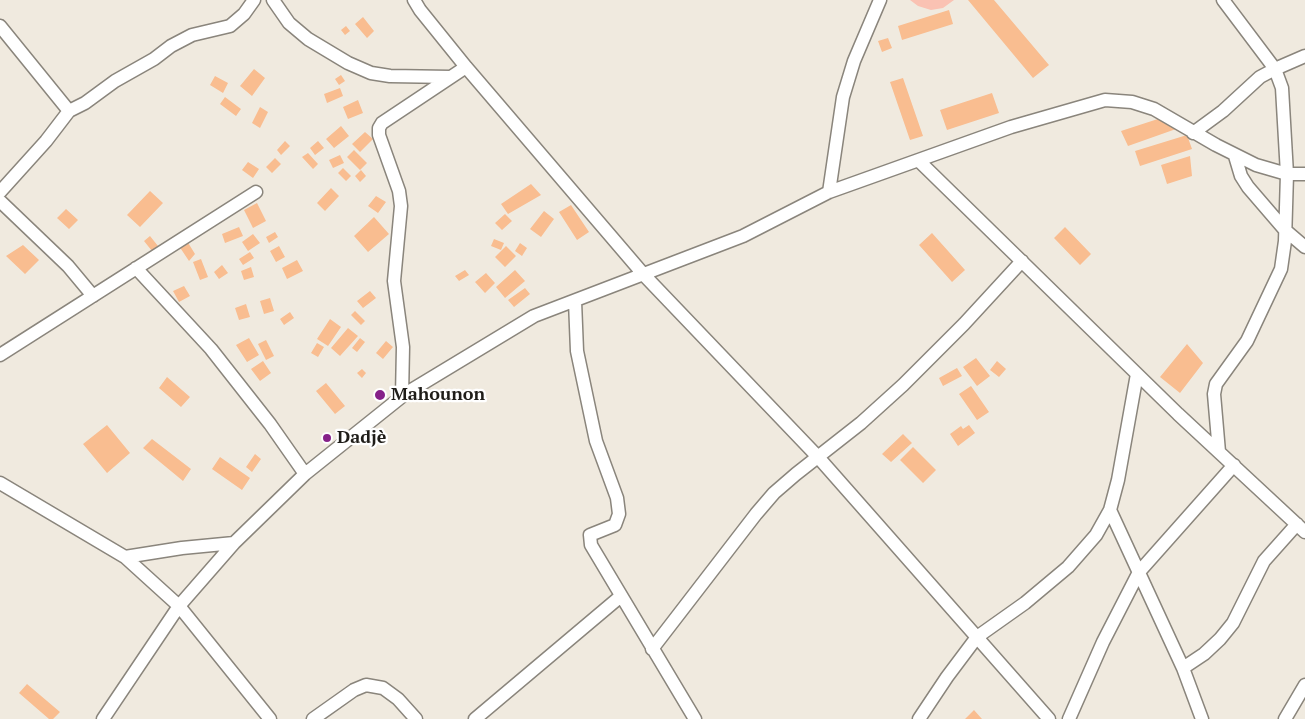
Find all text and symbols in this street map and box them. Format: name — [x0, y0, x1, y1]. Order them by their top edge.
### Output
place label: Mahounon — [391, 384, 485, 406]
marker: Mahounon — [373, 388, 387, 402]
place label: Dadjè — [337, 427, 386, 449]
marker: Dadjè — [321, 432, 333, 444]

